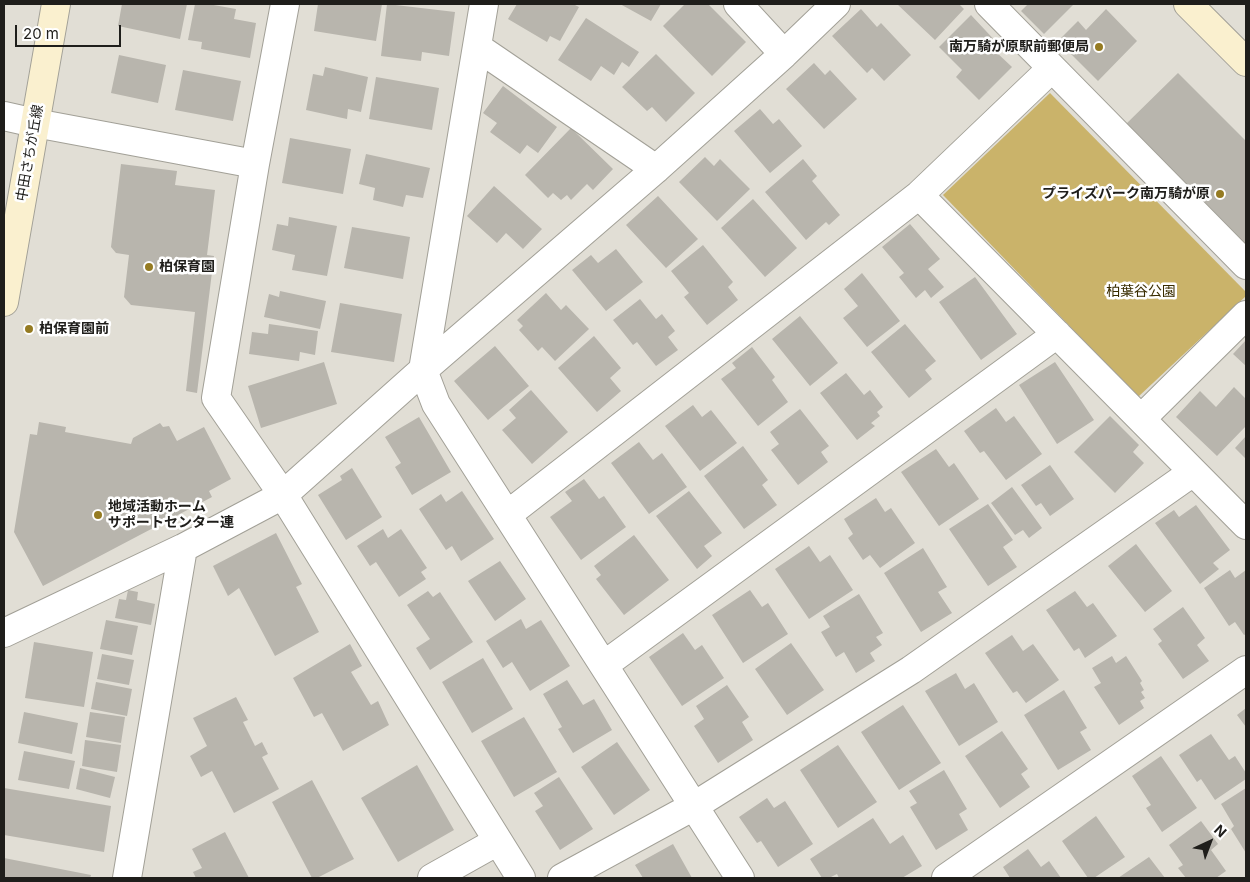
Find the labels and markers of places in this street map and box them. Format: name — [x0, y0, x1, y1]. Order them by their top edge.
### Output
place label: 南万騎が原駅前郵便局 — [949, 39, 1089, 55]
marker: 南万騎が原駅前郵便局 — [1093, 41, 1105, 53]
place label: プライズパーク南万騎が原 — [1042, 186, 1210, 202]
marker: プライズパーク南万騎が原 — [1214, 188, 1226, 200]
place label: 柏保育園 — [159, 259, 215, 275]
marker: 柏保育園 — [143, 261, 155, 273]
place label: 柏保育園前 — [39, 321, 109, 337]
marker: 柏保育園前 — [23, 323, 35, 335]
place label: 地域活動ホーム サポートセンター連 — [108, 499, 234, 532]
marker: 地域活動ホーム サポートセンター連 — [92, 509, 104, 521]

